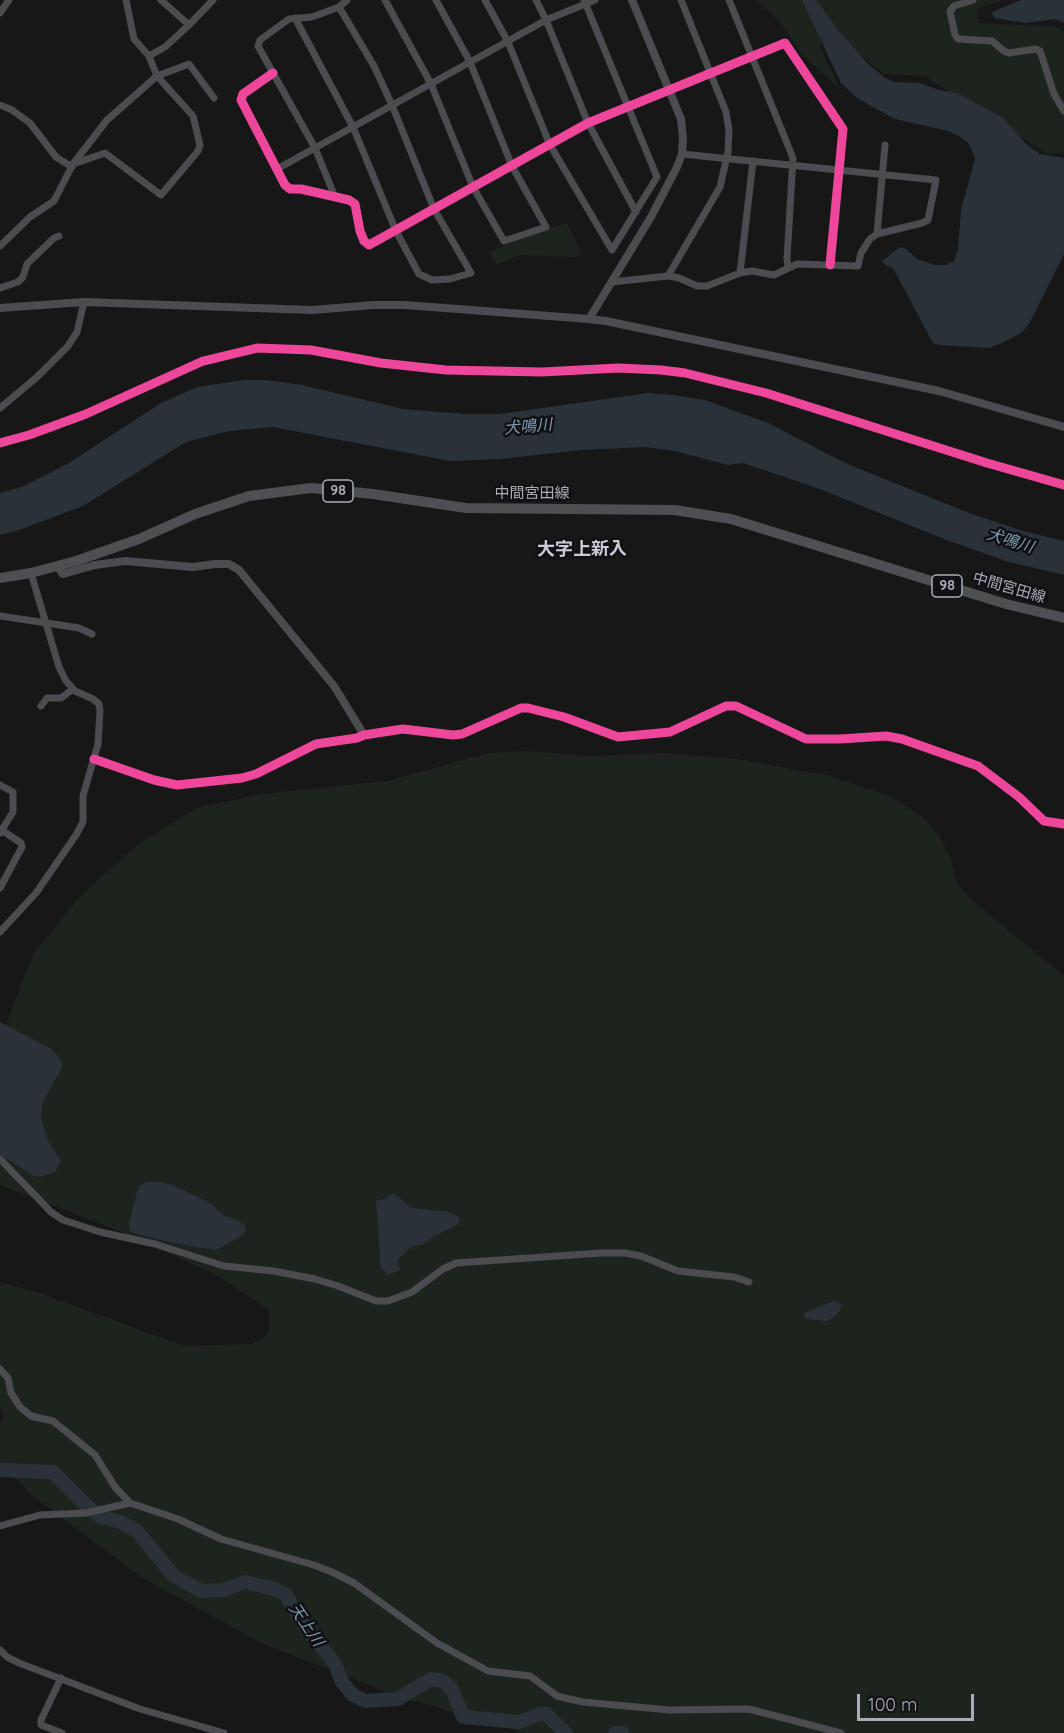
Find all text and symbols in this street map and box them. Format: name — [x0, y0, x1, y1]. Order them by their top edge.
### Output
water label: 犬鳴川 — [503, 415, 553, 439]
road number: 98 — [323, 480, 353, 502]
street label: 中間宮田線 — [495, 484, 569, 502]
water label: 犬鳴川 — [984, 525, 1036, 557]
district label: 大字上新入 — [537, 539, 627, 561]
street label: 中間宮田線 — [970, 569, 1048, 607]
road number: 98 — [932, 575, 962, 597]
water label: 天上川 — [285, 1600, 327, 1650]
scale bar — [860, 1682, 977, 1720]
text: 100 m — [868, 1693, 917, 1716]

